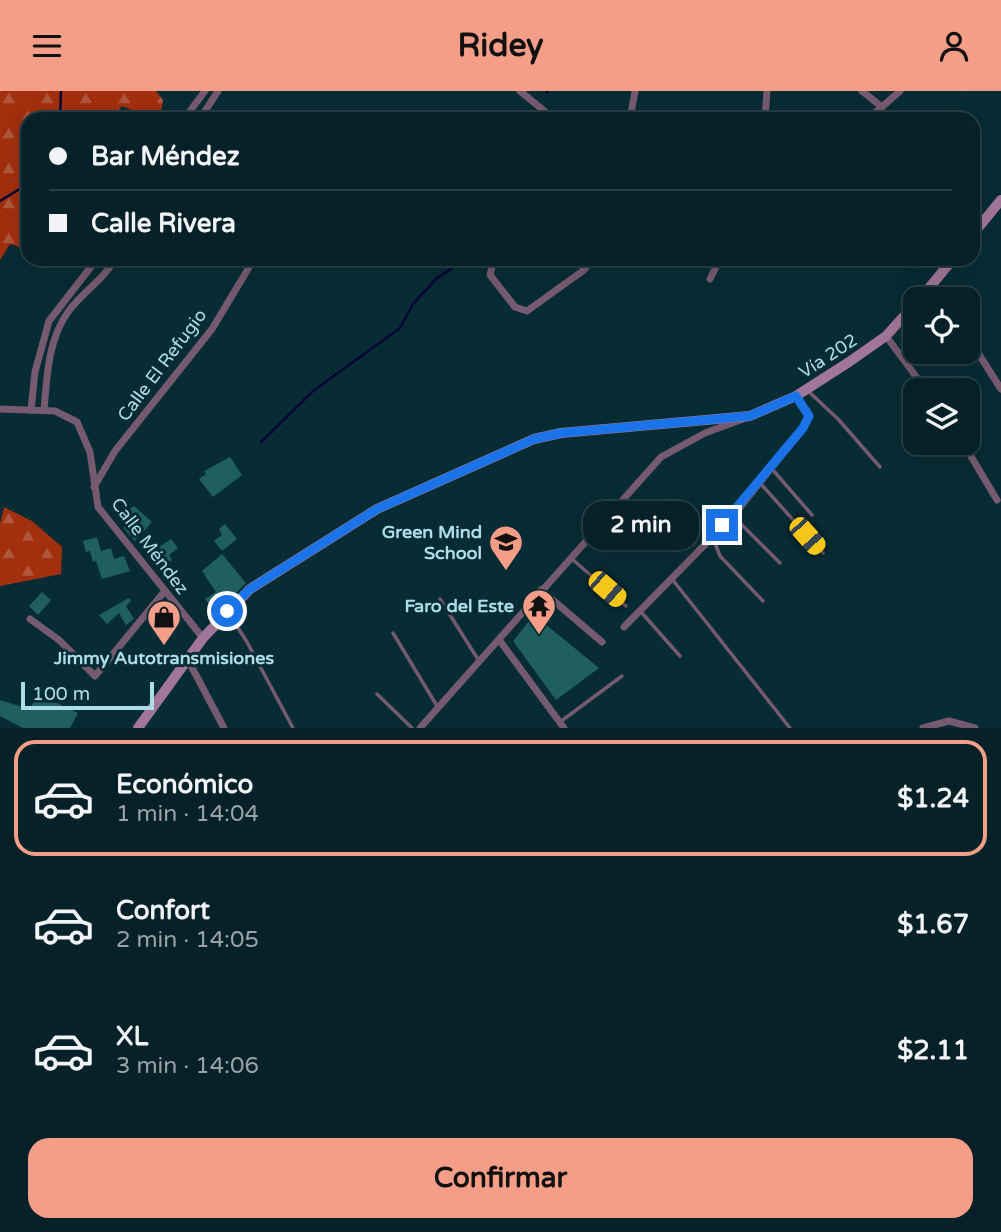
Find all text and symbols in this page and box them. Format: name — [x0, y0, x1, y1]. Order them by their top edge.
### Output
icon: menu — [28, 27, 66, 65]
text: Ridey — [457, 27, 544, 65]
icon: person — [935, 27, 973, 65]
text: Bar Méndez — [91, 141, 240, 172]
text: Calle Rivera — [91, 208, 236, 239]
map controls — [903, 287, 980, 455]
button: locate — [903, 287, 980, 364]
street label: Calle El Refugio — [113, 305, 211, 425]
street label: Vía 202 — [795, 329, 861, 383]
button: layers — [903, 378, 980, 455]
street label: Calle Méndez — [107, 493, 193, 599]
callout: 2 min — [582, 501, 698, 549]
route end — [706, 509, 738, 541]
text: 2 min — [610, 511, 672, 539]
car — [786, 513, 829, 559]
place label: Green Mind School — [382, 521, 482, 564]
school or university icon: Green Mind School — [487, 523, 525, 572]
car — [585, 567, 630, 611]
temple icon: Faro del Este — [520, 587, 558, 636]
route start — [211, 595, 243, 627]
place label: Faro del Este — [404, 595, 514, 617]
shop icon: Jimmy Autotransmisiones — [145, 598, 183, 647]
place label: Jimmy Autotransmisiones — [53, 647, 274, 669]
scale bar — [21, 679, 154, 711]
text: 100 m — [32, 683, 90, 705]
icon: car — [32, 767, 95, 830]
text: Económico — [116, 769, 253, 800]
text: $1.24 — [897, 783, 969, 814]
text: 1 min · 14:04 — [116, 800, 259, 828]
icon: car — [32, 893, 95, 956]
text: Confort — [116, 895, 210, 926]
text: $1.67 — [897, 909, 969, 940]
text: 2 min · 14:05 — [116, 926, 259, 954]
icon: car — [32, 1019, 95, 1082]
text: XL — [116, 1021, 148, 1052]
text: $2.11 — [897, 1035, 969, 1066]
text: 3 min · 14:06 — [116, 1052, 259, 1080]
button: Confirmar — [28, 1138, 973, 1218]

